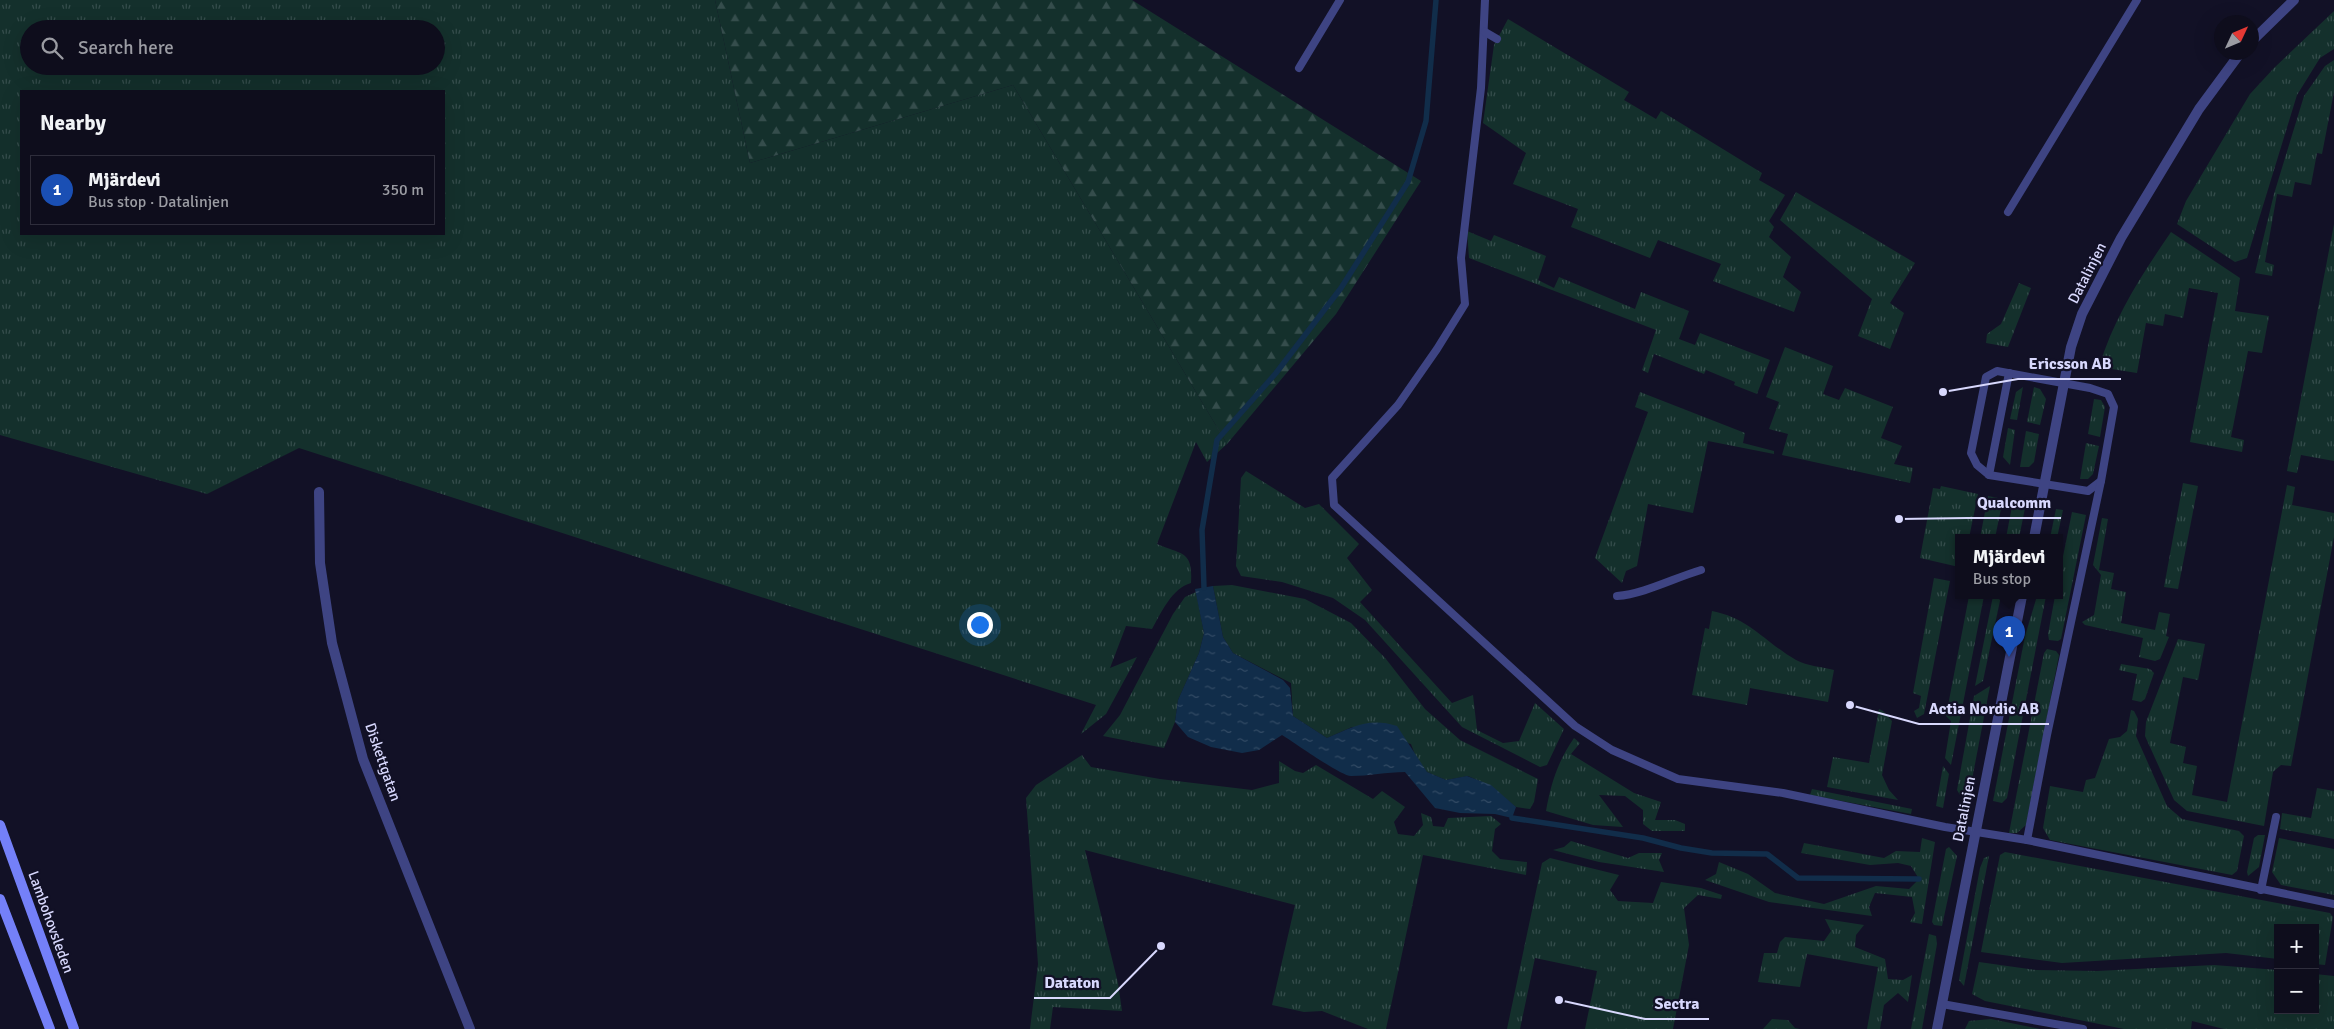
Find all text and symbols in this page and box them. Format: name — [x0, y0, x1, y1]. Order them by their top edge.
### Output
north arrow — [2214, 15, 2259, 60]
search box — [20, 20, 445, 75]
icon: search — [38, 34, 66, 62]
text: Search here — [78, 36, 174, 60]
text: Nearby — [40, 110, 106, 136]
text: Mjärdevi — [88, 168, 161, 192]
text: 1 — [53, 180, 61, 200]
text: 350 m — [382, 180, 424, 200]
text: Bus stop · Datalinjen — [88, 192, 229, 212]
street label: Datalinjen — [2064, 239, 2110, 307]
callout: Ericsson AB — [2018, 348, 2121, 379]
text: Ericsson AB — [2028, 354, 2112, 374]
callout: Qualcomm — [1967, 487, 2061, 518]
text: Qualcomm — [1977, 493, 2051, 513]
popup — [1955, 534, 2063, 599]
text: Mjärdevi — [1973, 545, 2045, 569]
text: Bus stop — [1973, 569, 2031, 589]
your location — [967, 612, 993, 638]
pin: 1 — [1993, 616, 2025, 657]
callout: Actia Nordic AB — [1919, 693, 2049, 724]
text: Actia Nordic AB — [1929, 699, 2039, 719]
street label: Diskettgatan — [361, 720, 405, 804]
street label: Datalinjen — [1949, 775, 1979, 843]
street label: Lambohovsleden — [24, 868, 78, 976]
map controls — [2274, 924, 2319, 1014]
button: + — [2274, 924, 2319, 969]
callout: Dataton — [1034, 967, 1110, 998]
button: − — [2274, 969, 2319, 1014]
text: Dataton — [1044, 973, 1100, 993]
callout: Sectra — [1645, 988, 1709, 1019]
text: Sectra — [1655, 994, 1699, 1014]

